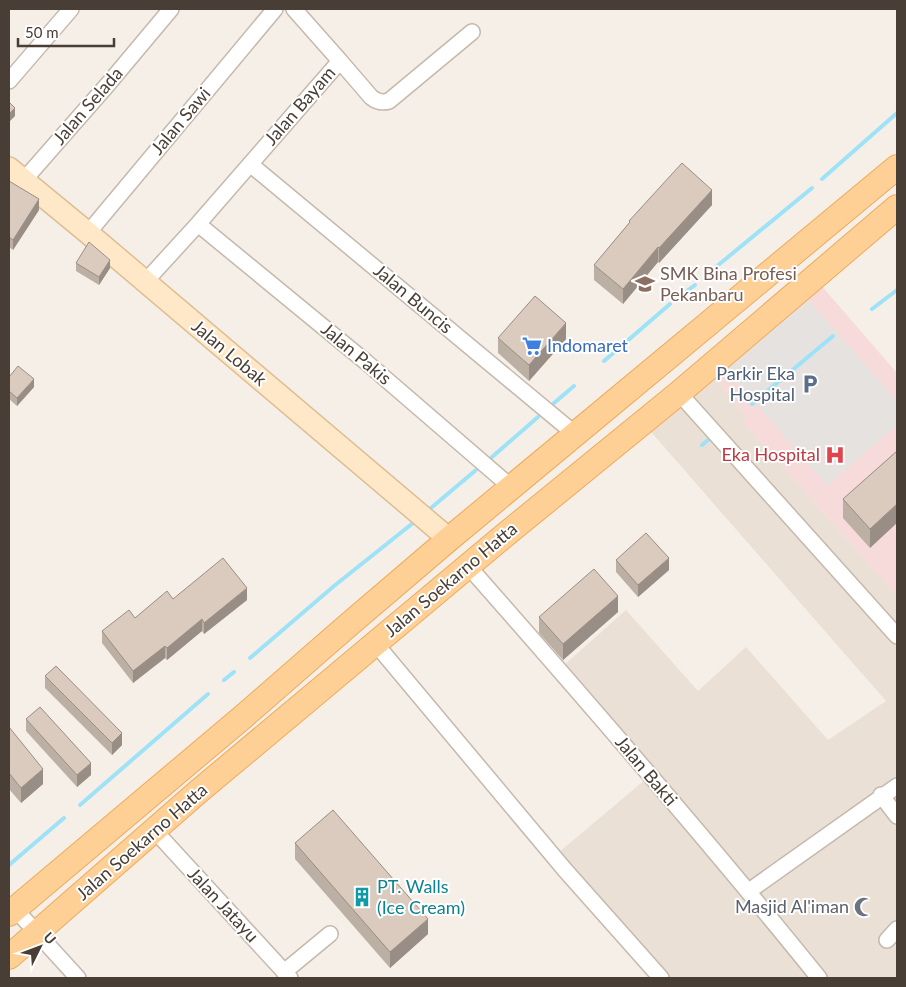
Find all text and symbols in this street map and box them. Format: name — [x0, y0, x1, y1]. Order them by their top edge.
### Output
scale bar — [18, 15, 114, 47]
text: 50 m — [25, 23, 59, 41]
street label: Jalan Bayam — [259, 61, 339, 149]
street label: Jalan Selada — [48, 62, 127, 149]
street label: Jalan Sawi — [146, 82, 215, 158]
street label: Jalan Buncis — [370, 259, 458, 338]
place label: SMK Bina Profesi Pekanbaru — [660, 262, 797, 305]
school or university icon: SMK Bina Profesi Pekanbaru — [634, 273, 656, 295]
street label: Jalan Lobak — [188, 315, 272, 390]
street label: Jalan Pakis — [317, 318, 396, 389]
place label: Indomaret — [547, 334, 629, 356]
supermarket icon: Indomaret — [521, 335, 543, 357]
place label: Parkir Eka Hospital — [716, 362, 795, 405]
parking icon: Parkir Eka Hospital — [799, 373, 821, 395]
place label: Eka Hospital — [721, 443, 820, 465]
hospital icon: Eka Hospital — [824, 444, 846, 466]
street label: Jalan Soekarno Hatta — [380, 517, 521, 641]
street label: Jalan Bakti — [611, 731, 682, 810]
street label: Jalan Soekarno Hatta — [71, 778, 211, 904]
street label: Jalan Jatayu — [184, 862, 264, 946]
place label: PT. Walls (Ice Cream) — [377, 875, 465, 918]
building icon: PT. Walls (Ice Cream) — [351, 886, 373, 908]
place label: Masjid Al'iman — [735, 895, 849, 917]
mosque icon: Masjid Al'iman — [853, 896, 875, 918]
north arrow — [15, 922, 65, 972]
text: U — [40, 928, 60, 948]

